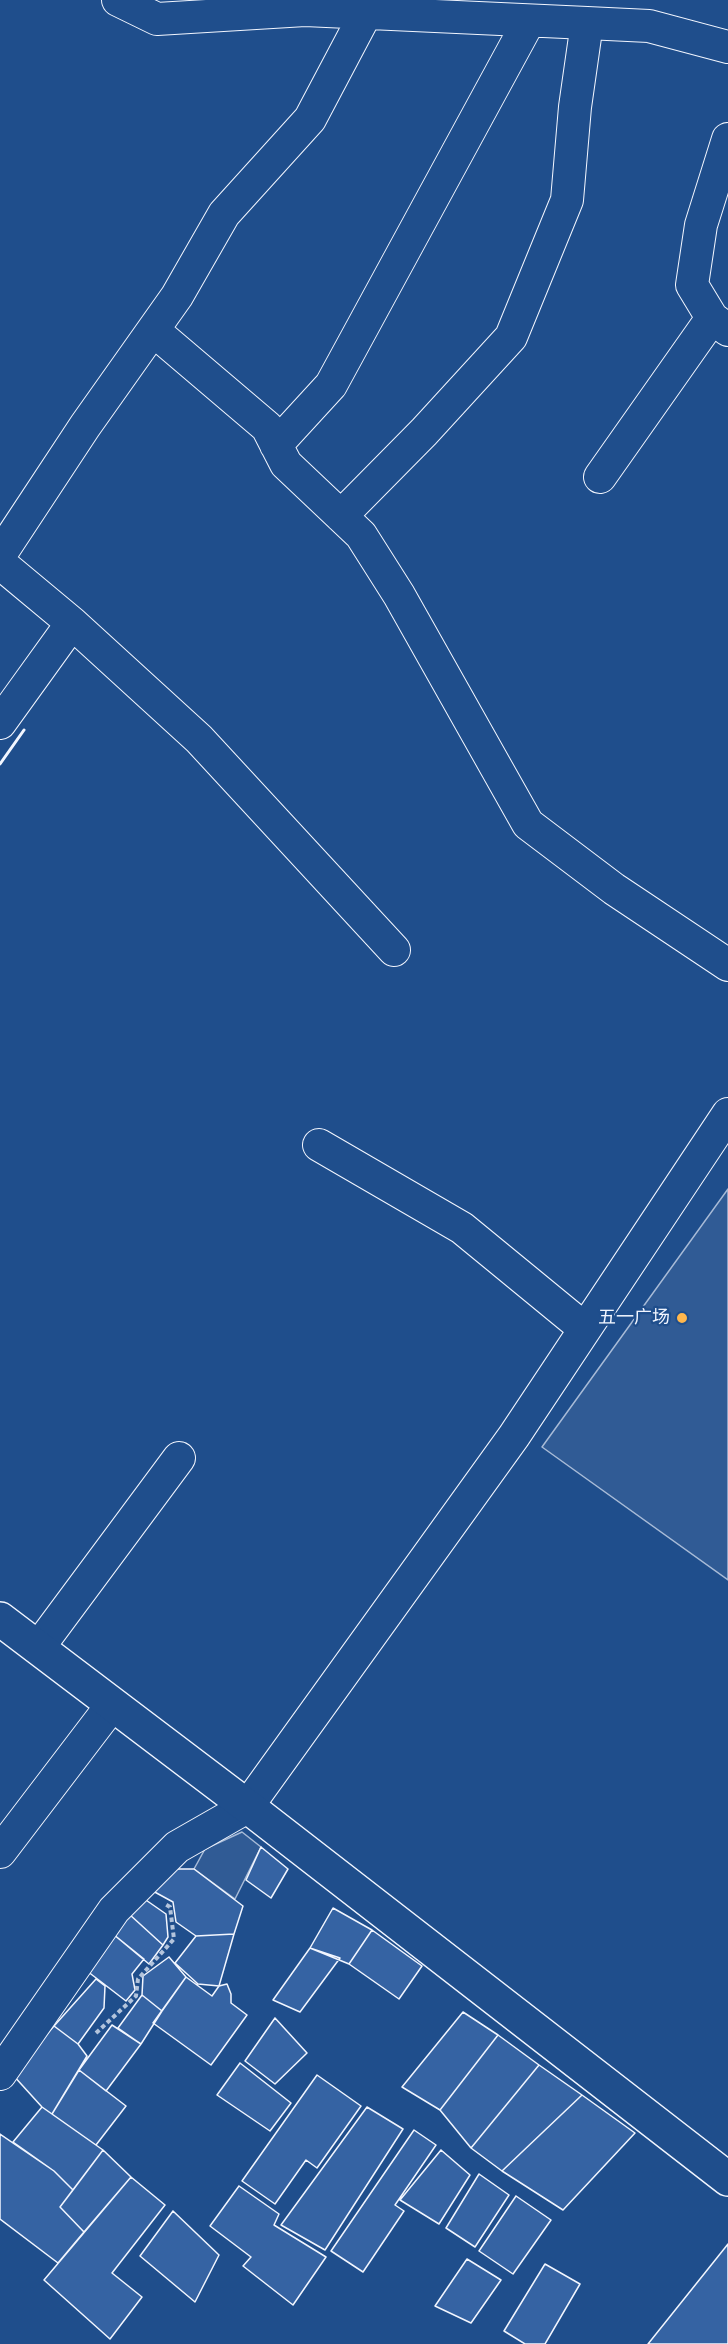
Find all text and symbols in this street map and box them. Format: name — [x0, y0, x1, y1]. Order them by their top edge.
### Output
place label: 五一广场 — [598, 1307, 670, 1329]
marker: 五一广场 — [675, 1311, 689, 1325]

